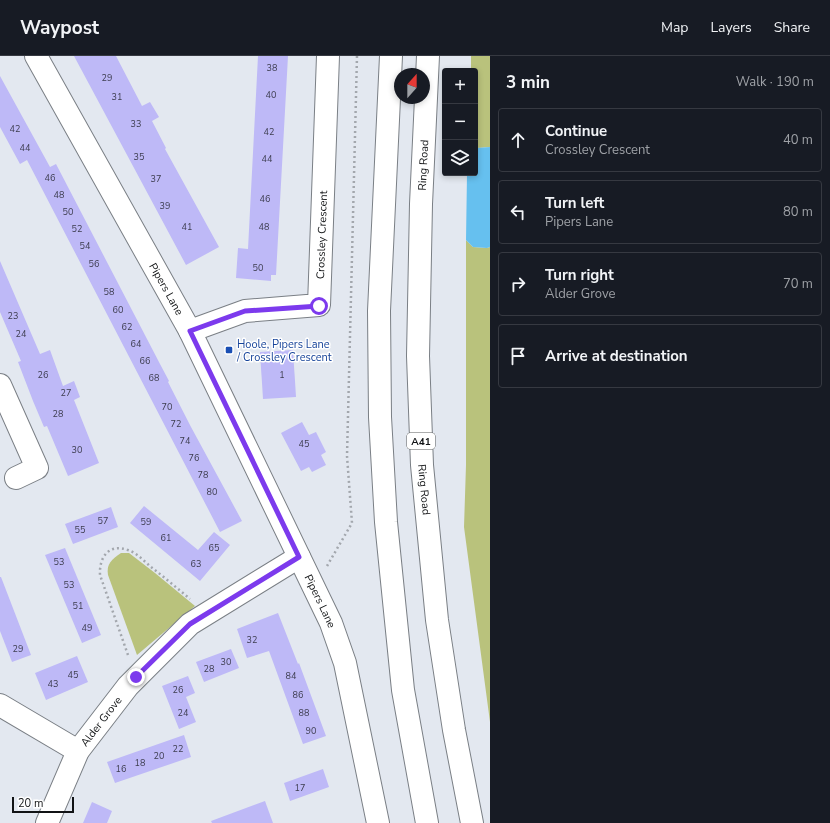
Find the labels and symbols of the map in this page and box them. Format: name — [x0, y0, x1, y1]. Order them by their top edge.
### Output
house number: 38 — [267, 62, 277, 74]
north arrow — [394, 68, 430, 104]
house number: 29 — [102, 72, 112, 84]
house number: 40 — [266, 89, 276, 101]
house number: 31 — [112, 91, 122, 103]
house number: 33 — [131, 118, 141, 130]
house number: 42 — [10, 123, 20, 135]
house number: 42 — [264, 126, 274, 138]
street label: Ring Road — [415, 139, 432, 191]
house number: 44 — [20, 142, 31, 154]
house number: 35 — [134, 151, 144, 163]
house number: 44 — [262, 153, 273, 165]
house number: 46 — [45, 172, 55, 184]
house number: 37 — [151, 173, 161, 185]
house number: 48 — [54, 189, 64, 201]
street label: Crossley Crescent — [313, 190, 331, 280]
house number: 46 — [260, 193, 270, 205]
house number: 39 — [160, 200, 170, 212]
house number: 50 — [63, 206, 73, 218]
house number: 41 — [182, 221, 192, 233]
house number: 48 — [259, 221, 269, 233]
house number: 52 — [72, 223, 82, 235]
house number: 54 — [80, 240, 91, 252]
house number: 56 — [89, 258, 99, 270]
street label: Pipers Lane — [145, 260, 187, 318]
house number: 50 — [253, 262, 263, 274]
house number: 58 — [104, 286, 114, 298]
route start — [310, 297, 328, 315]
house number: 60 — [113, 304, 123, 316]
house number: 23 — [8, 310, 18, 322]
house number: 62 — [122, 321, 132, 333]
house number: 24 — [16, 328, 27, 340]
place label: Hoole, Pipers Lane / Crossley Crescent — [236, 337, 332, 365]
house number: 64 — [131, 338, 142, 350]
marker: Hoole, Pipers Lane / Crossley Crescent — [224, 345, 234, 355]
house number: 66 — [140, 355, 150, 367]
house number: 26 — [38, 369, 48, 381]
house number: 1 — [279, 369, 285, 381]
house number: 68 — [149, 372, 159, 384]
house number: 27 — [61, 387, 71, 399]
house number: 70 — [162, 401, 172, 413]
house number: 28 — [53, 408, 63, 420]
house number: 72 — [171, 418, 181, 430]
road number: A41 — [407, 433, 435, 449]
house number: 74 — [180, 435, 191, 447]
house number: 45 — [299, 438, 309, 450]
house number: 30 — [72, 444, 82, 456]
house number: 76 — [189, 452, 199, 464]
street label: Ring Road — [414, 464, 434, 516]
house number: 78 — [198, 469, 208, 481]
house number: 80 — [207, 486, 217, 498]
house number: 57 — [98, 515, 108, 527]
house number: 59 — [141, 516, 151, 528]
house number: 55 — [75, 524, 85, 536]
house number: 61 — [161, 532, 171, 544]
house number: 65 — [209, 542, 219, 554]
house number: 53 — [54, 556, 64, 568]
house number: 63 — [191, 558, 201, 570]
street label: Pipers Lane — [301, 572, 339, 630]
house number: 53 — [64, 579, 74, 591]
house number: 51 — [73, 600, 83, 612]
house number: 49 — [82, 622, 92, 634]
house number: 32 — [247, 634, 257, 646]
house number: 29 — [13, 643, 23, 655]
house number: 30 — [221, 656, 231, 668]
house number: 28 — [204, 663, 214, 675]
route end — [127, 668, 145, 686]
house number: 45 — [68, 669, 78, 681]
house number: 84 — [286, 670, 297, 682]
house number: 43 — [48, 678, 58, 690]
house number: 26 — [173, 684, 183, 696]
house number: 86 — [293, 689, 303, 701]
street label: Alder Grove — [77, 693, 126, 750]
house number: 24 — [178, 707, 189, 719]
house number: 88 — [299, 707, 309, 719]
house number: 90 — [306, 725, 316, 737]
house number: 22 — [173, 743, 183, 755]
house number: 20 — [154, 750, 164, 762]
house number: 18 — [135, 757, 145, 769]
house number: 16 — [116, 763, 126, 775]
house number: 17 — [295, 782, 305, 794]
scale bar — [12, 795, 74, 814]

